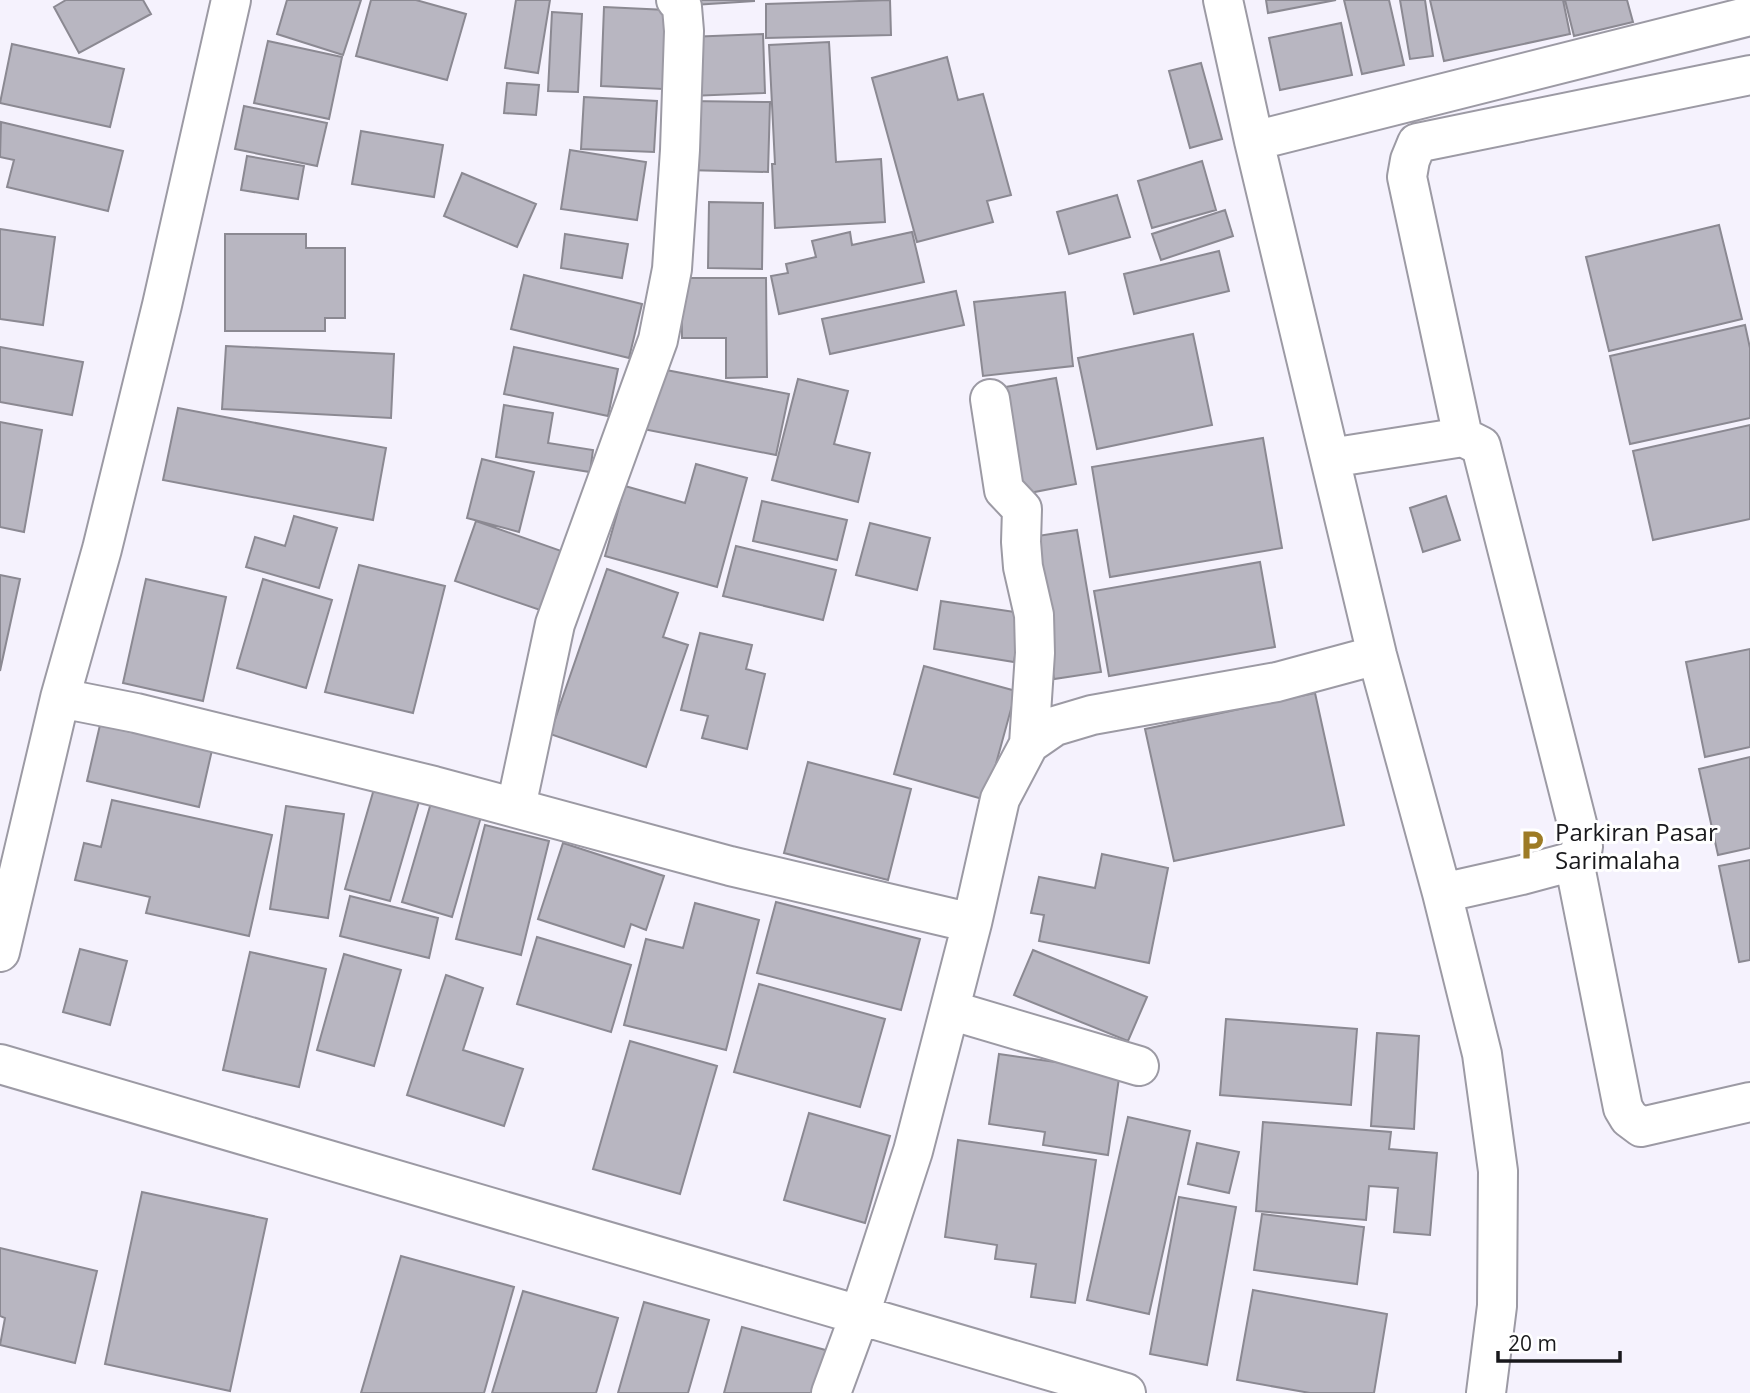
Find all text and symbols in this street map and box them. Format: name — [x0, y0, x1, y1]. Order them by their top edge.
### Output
place label: Parkiran Pasar Sarimalaha — [1555, 815, 1718, 876]
parking icon: Parkiran Pasar Sarimalaha — [1515, 828, 1549, 862]
scale bar — [1498, 1320, 1620, 1364]
text: 20 m — [1508, 1329, 1557, 1357]

